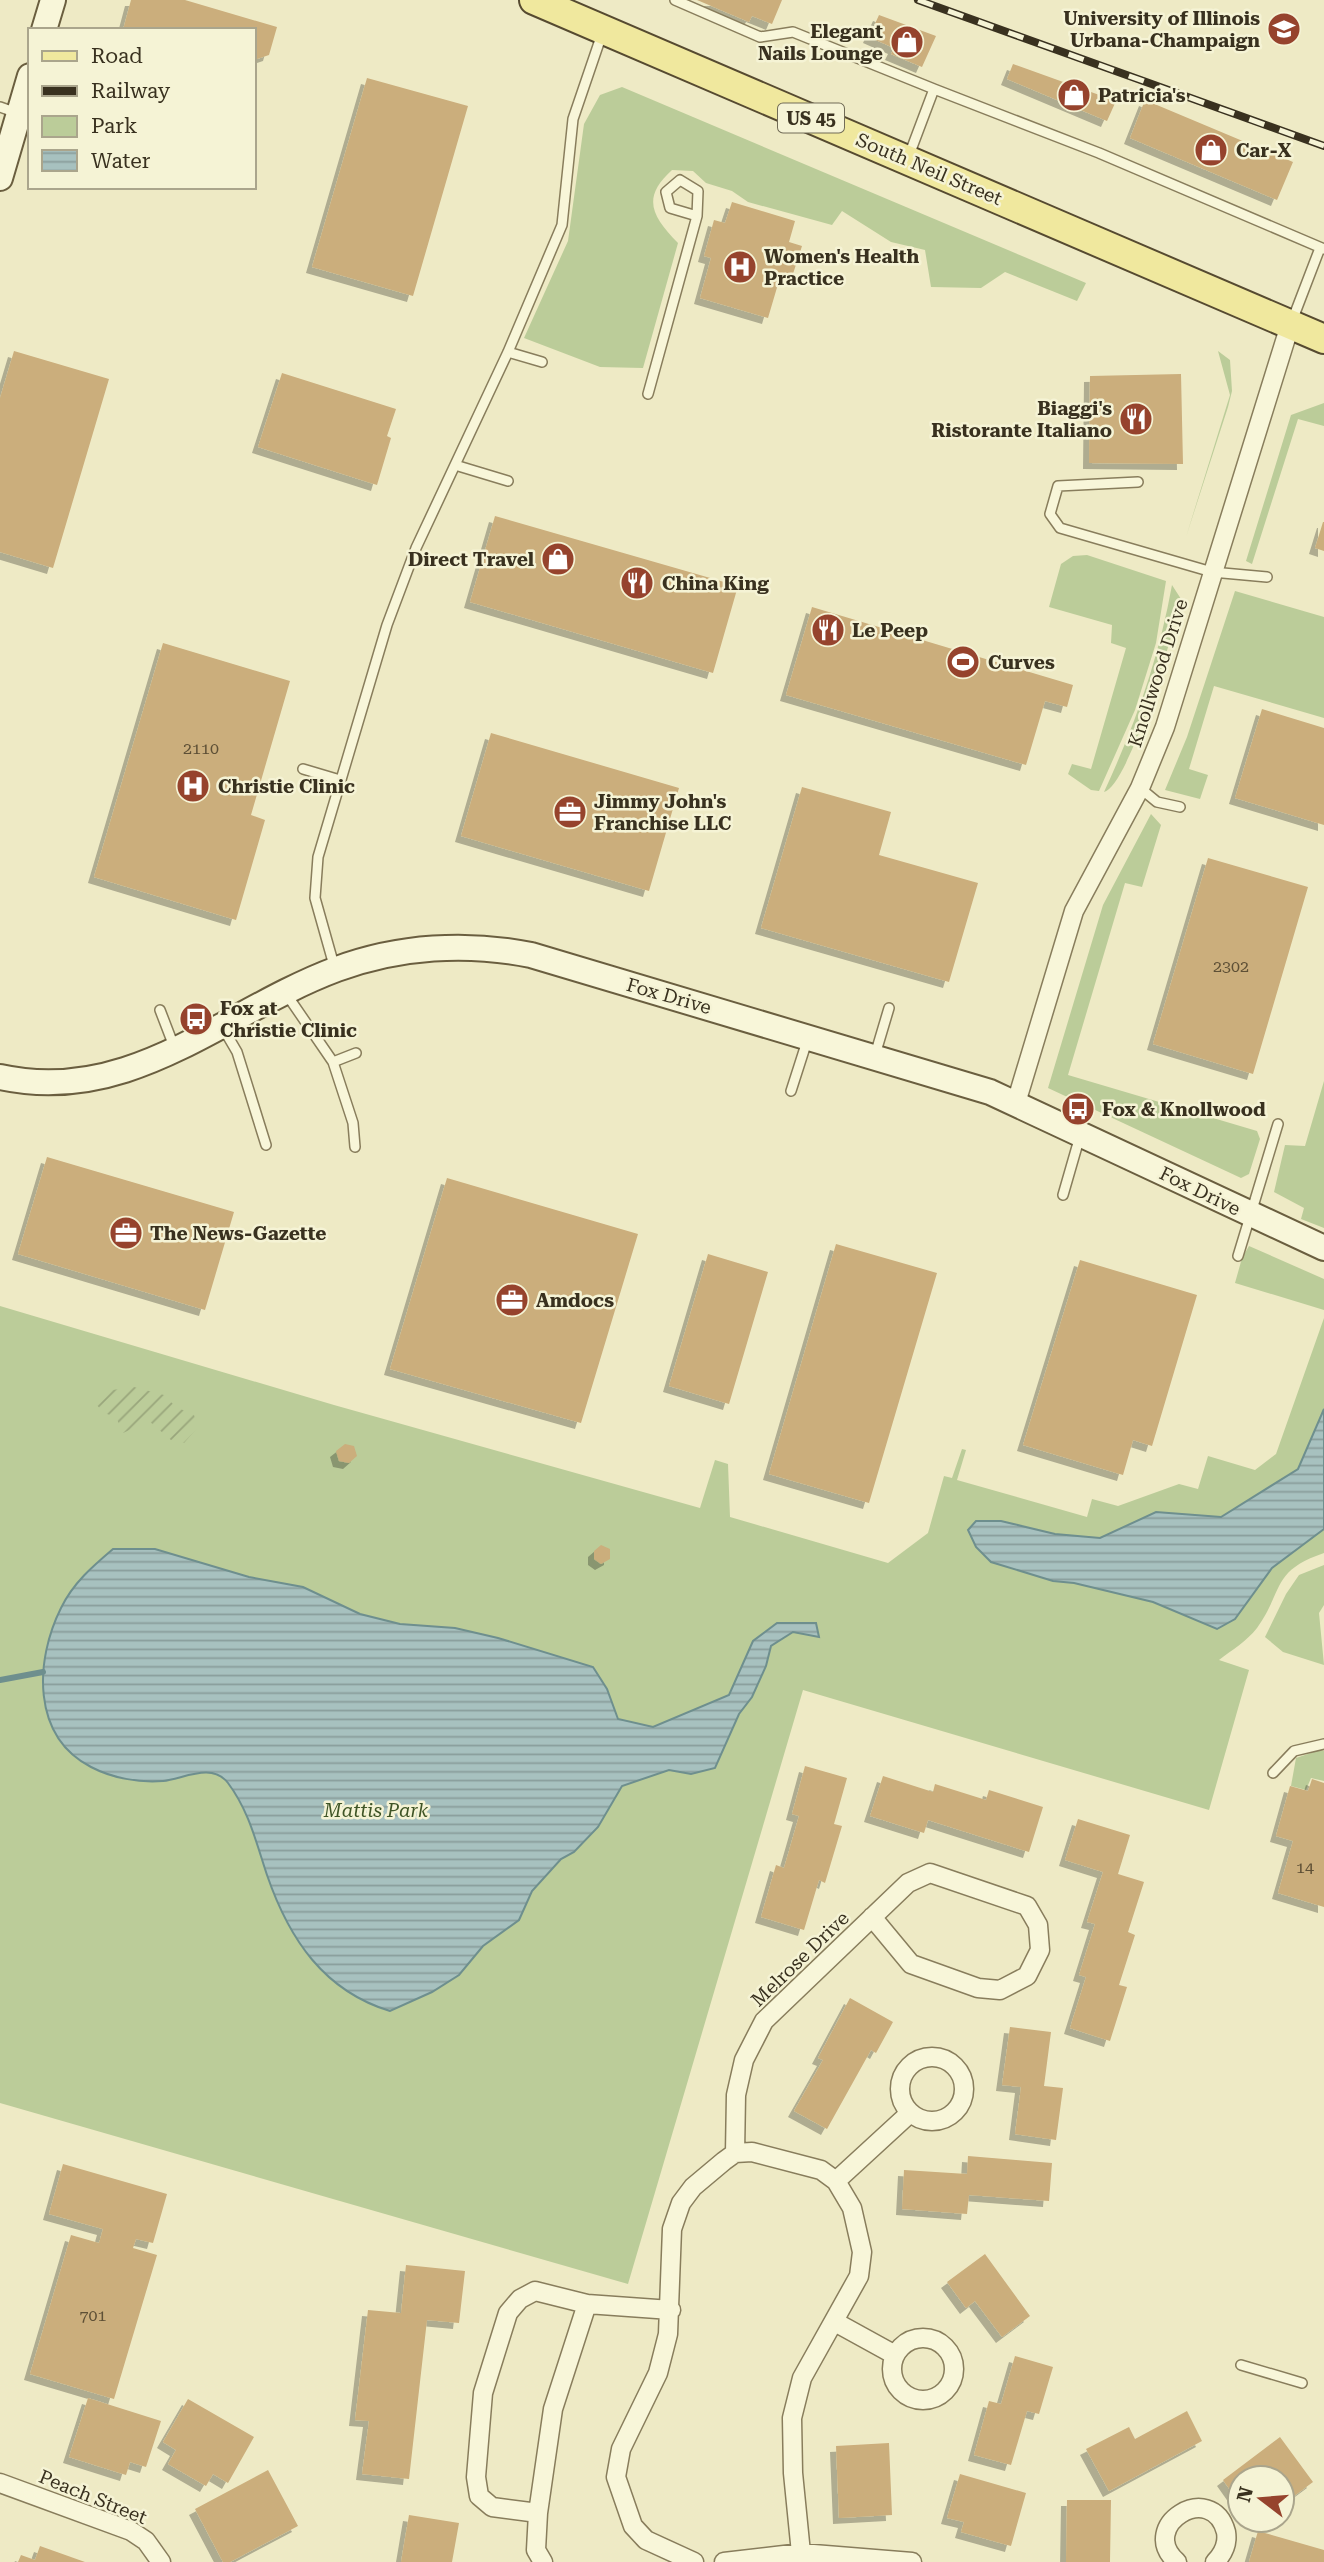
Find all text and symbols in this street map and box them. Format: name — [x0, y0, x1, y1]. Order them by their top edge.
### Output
place label: University of Illinois Urbana-Champaign — [1063, 7, 1260, 52]
school or university icon: University of Illinois Urbana-Champaign — [1265, 10, 1303, 48]
place label: Elegant Nails Lounge — [758, 20, 883, 65]
shop icon: Elegant Nails Lounge — [888, 23, 926, 61]
legend — [28, 28, 256, 189]
text: Road — [91, 44, 143, 68]
shop icon: Patricia's — [1055, 76, 1093, 114]
text: Railway — [91, 79, 171, 103]
place label: Patricia's — [1098, 84, 1186, 107]
road number: US 45 — [778, 104, 844, 132]
text: Park — [91, 114, 137, 138]
street label: South Neil Street — [852, 128, 1006, 210]
shop icon: Car-X — [1192, 131, 1230, 169]
place label: Car-X — [1236, 139, 1292, 162]
text: Water — [91, 149, 151, 173]
place label: Women's Health Practice — [764, 245, 919, 290]
hospital icon: Women's Health Practice — [721, 248, 759, 286]
place label: Biaggi's Ristorante Italiano — [931, 397, 1112, 442]
restaurant icon: Biaggi's Ristorante Italiano — [1117, 400, 1155, 438]
shop icon: Direct Travel — [539, 540, 577, 578]
place label: Direct Travel — [408, 548, 534, 571]
restaurant icon: China King — [618, 564, 656, 602]
place label: China King — [662, 572, 769, 595]
street label: Knollwood Drive — [1123, 596, 1193, 750]
restaurant icon: Le Peep — [809, 611, 847, 649]
place label: Le Peep — [852, 619, 928, 642]
sports icon: Curves — [944, 643, 982, 681]
place label: Curves — [988, 651, 1055, 674]
house number: 2110 — [183, 739, 219, 758]
hospital icon: Christie Clinic — [174, 767, 212, 805]
place label: Christie Clinic — [218, 775, 355, 798]
place label: Jimmy John's Franchise LLC — [594, 790, 731, 835]
office icon: Jimmy John's Franchise LLC — [551, 793, 589, 831]
house number: 2302 — [1213, 957, 1249, 976]
street label: Fox Drive — [624, 973, 714, 1019]
place label: Fox at Christie Clinic — [220, 997, 357, 1042]
bus stop icon: Fox at Christie Clinic — [177, 1000, 215, 1038]
bus stop icon: Fox & Knollwood — [1059, 1090, 1097, 1128]
place label: Fox & Knollwood — [1102, 1098, 1266, 1121]
street label: Fox Drive — [1156, 1162, 1244, 1220]
office icon: The News-Gazette — [107, 1214, 145, 1252]
place label: The News-Gazette — [150, 1222, 326, 1245]
office icon: Amdocs — [493, 1281, 531, 1319]
place label: Amdocs — [536, 1289, 614, 1312]
park label: Mattis Park — [323, 1799, 429, 1822]
house number: 14 — [1296, 1858, 1314, 1877]
street label: Melrose Drive — [746, 1907, 854, 2011]
house number: 701 — [80, 2306, 106, 2325]
north arrow — [1226, 2464, 1296, 2534]
street label: Peach Street — [36, 2465, 150, 2529]
text: N — [1232, 2484, 1258, 2505]

